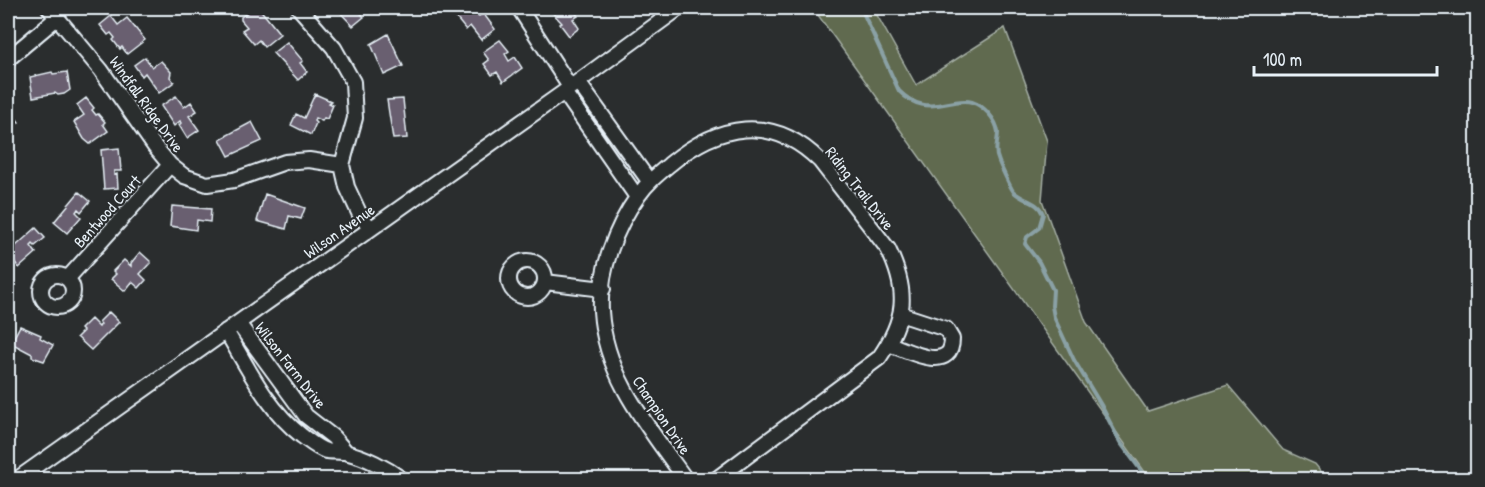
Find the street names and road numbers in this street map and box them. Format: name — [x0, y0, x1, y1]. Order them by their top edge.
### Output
street label: Windfall Ridge Drive — [105, 51, 190, 157]
street label: Riding Trail Drive — [820, 142, 900, 235]
street label: Bentwood Court — [68, 170, 146, 252]
street label: Wilson Avenue — [299, 198, 379, 263]
street label: Wilson Farm Drive — [250, 317, 332, 413]
street label: Champion Drive — [628, 371, 697, 459]

